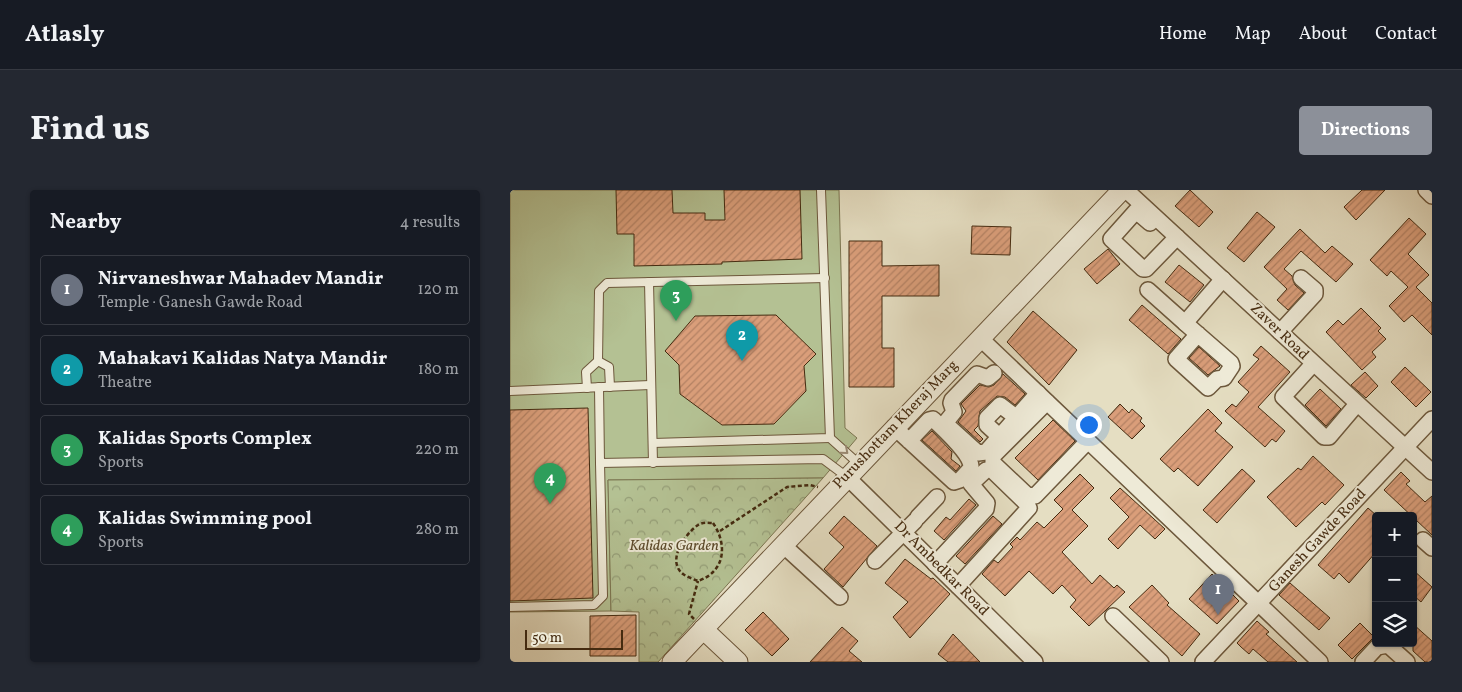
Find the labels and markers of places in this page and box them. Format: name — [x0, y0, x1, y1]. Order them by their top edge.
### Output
pin: 3 — [660, 280, 692, 321]
pin: 2 — [726, 320, 758, 361]
pin: 4 — [534, 463, 566, 504]
pin: 1 — [1202, 574, 1234, 615]

